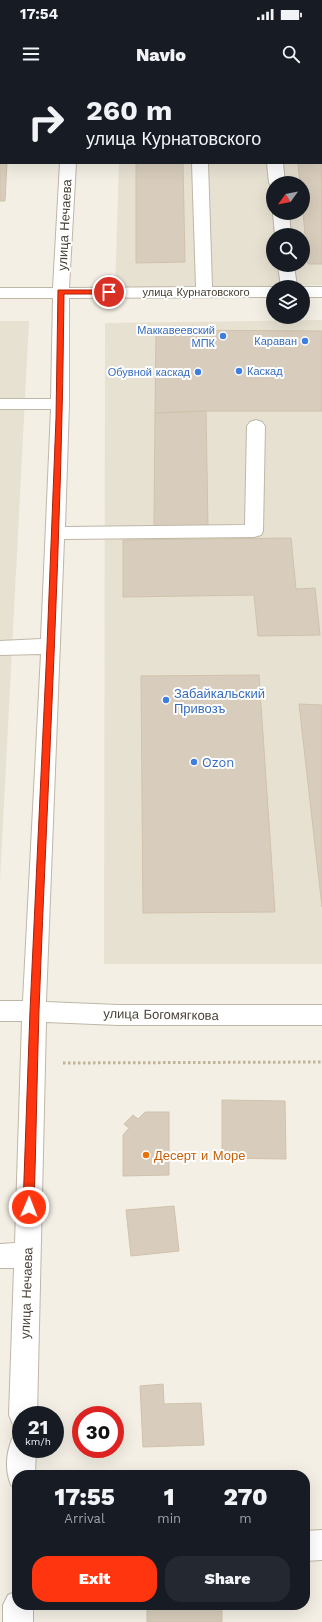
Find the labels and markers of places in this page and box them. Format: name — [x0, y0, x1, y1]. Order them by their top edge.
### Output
pin — [92, 275, 126, 309]
place label: Маккавеевский МПК — [137, 324, 216, 350]
marker: Маккавеевский МПК — [218, 331, 228, 341]
place label: Караван — [254, 335, 297, 348]
marker: Караван — [300, 336, 310, 346]
place label: Каскад — [247, 365, 283, 378]
place label: Обувной каскад — [108, 366, 191, 379]
marker: Каскад — [234, 366, 244, 376]
marker: Обувной каскад — [193, 367, 203, 377]
place label: Забайкальский Привозъ — [174, 686, 265, 716]
marker: Забайкальский Привозъ — [161, 695, 171, 705]
place label: Ozon — [202, 755, 234, 770]
marker: Ozon — [189, 757, 199, 767]
place label: Десерт и Море — [154, 1148, 245, 1163]
marker: Десерт и Море — [141, 1150, 151, 1160]

